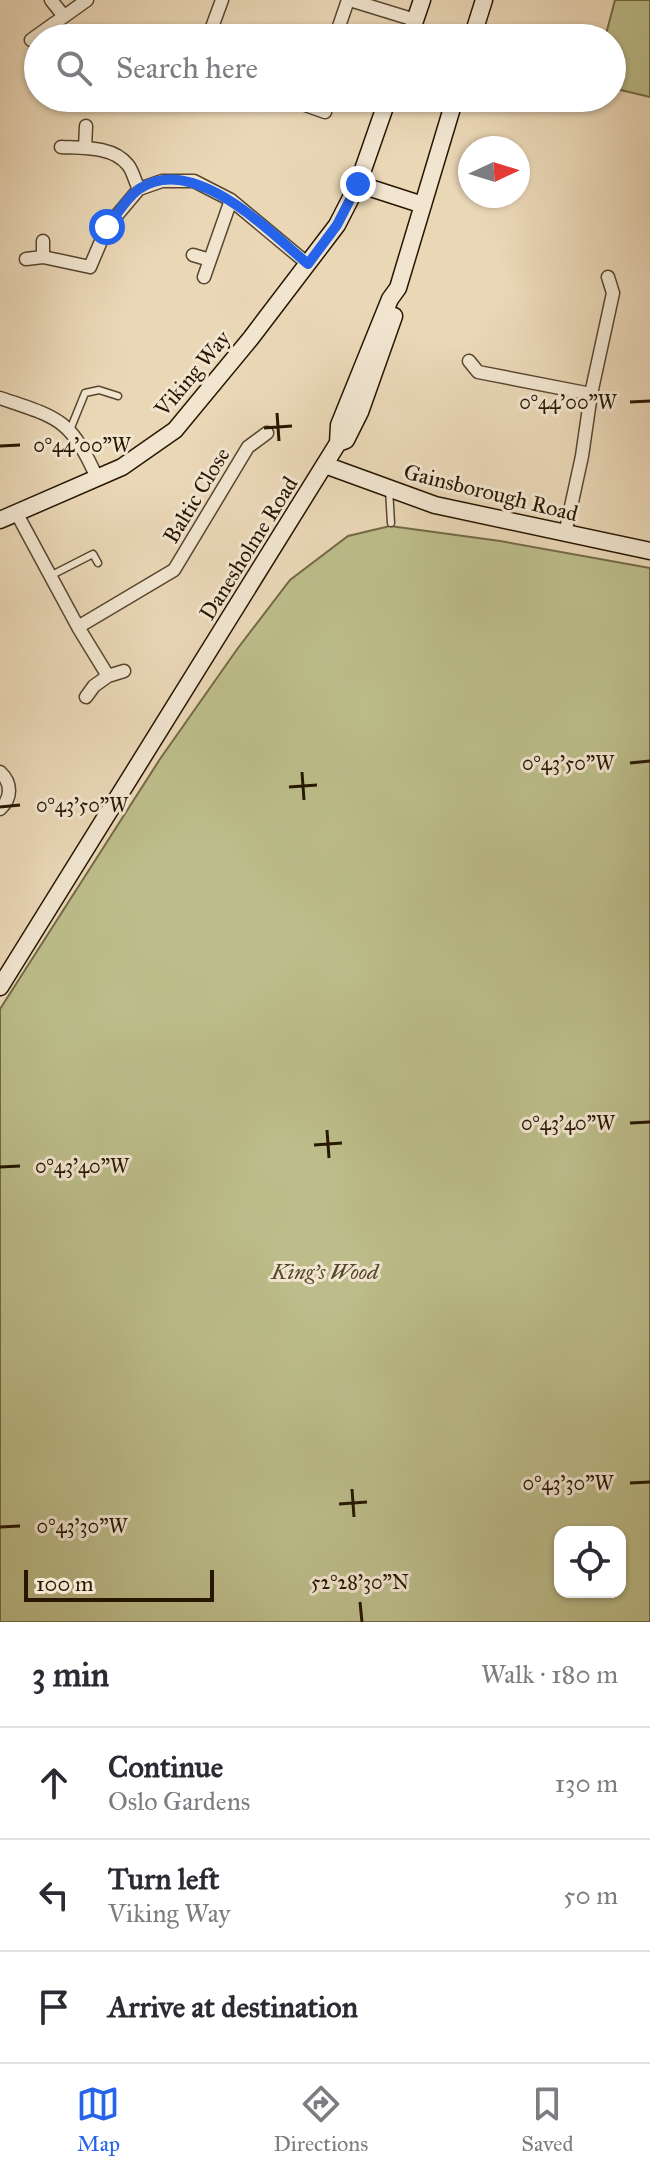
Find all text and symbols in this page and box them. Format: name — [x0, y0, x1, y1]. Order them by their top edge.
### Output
search box — [24, 24, 626, 112]
icon: search — [52, 46, 96, 90]
text: Search here — [116, 50, 258, 86]
north arrow — [458, 136, 530, 208]
route end — [340, 166, 376, 202]
route start — [89, 209, 125, 245]
street label: Viking Way — [148, 324, 236, 422]
text: 0°44'00"W — [519, 390, 618, 414]
text: 0°44'00"W — [33, 433, 132, 457]
street label: Baltic Close — [157, 443, 235, 548]
street label: Gainsborough Road — [401, 458, 581, 527]
street label: Danesholme Road — [193, 471, 303, 625]
text: 0°43'50"W — [522, 751, 615, 775]
text: 0°43'50"W — [36, 793, 129, 817]
text: 0°43'40"W — [521, 1111, 616, 1135]
text: 0°43'40"W — [35, 1154, 130, 1178]
park label: King's Wood — [270, 1258, 380, 1285]
text: 0°43'30"W — [523, 1471, 614, 1495]
text: 0°43'30"W — [37, 1514, 128, 1538]
map controls — [554, 1526, 626, 1598]
button: locate — [554, 1526, 626, 1598]
scale bar — [24, 1566, 214, 1602]
text: 100 m — [36, 1570, 93, 1597]
text: 52°28'30"N — [311, 1570, 409, 1594]
text: 3 min — [32, 1654, 109, 1695]
text: Walk · 180 m — [481, 1658, 618, 1690]
text: Continue — [108, 1749, 223, 1785]
icon: ahead — [32, 1761, 76, 1805]
text: 130 m — [555, 1767, 618, 1799]
text: Oslo Gardens — [108, 1785, 250, 1817]
text: Turn left — [108, 1861, 219, 1897]
icon: left — [32, 1873, 76, 1917]
text: 50 m — [563, 1879, 618, 1911]
text: Viking Way — [108, 1897, 231, 1929]
icon: arrive — [32, 1985, 76, 2029]
text: Arrive at destination — [108, 1989, 358, 2025]
tab: Map — [76, 2082, 120, 2157]
tab: Directions — [273, 2082, 368, 2157]
tab: Saved — [521, 2082, 573, 2157]

